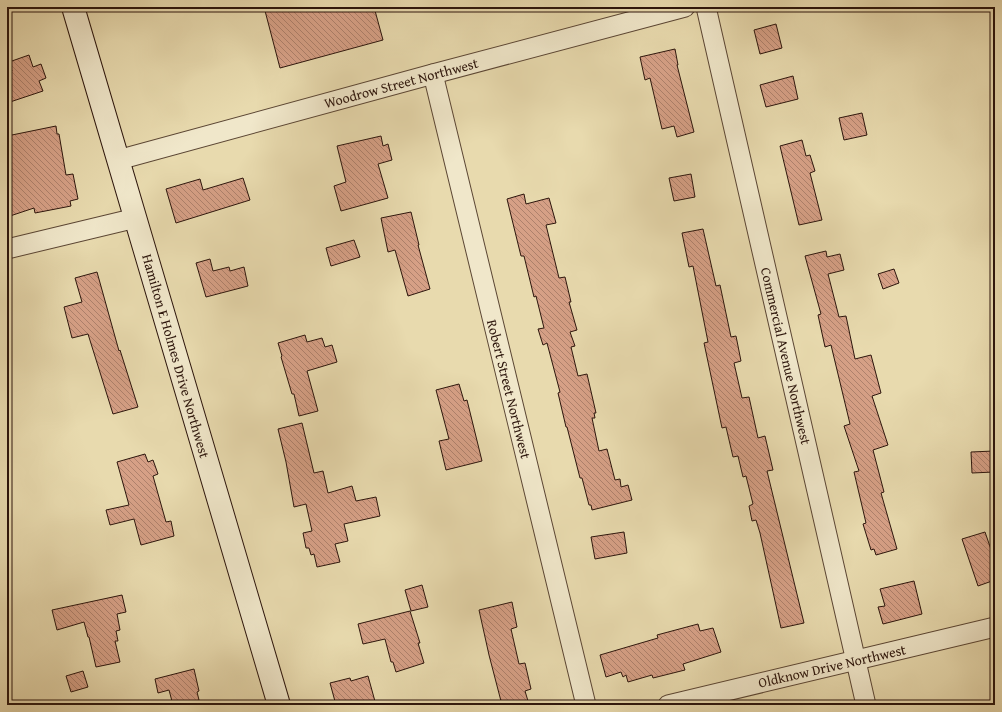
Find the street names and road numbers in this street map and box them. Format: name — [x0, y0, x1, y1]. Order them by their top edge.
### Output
street label: Woodrow Street Northwest — [322, 53, 480, 113]
street label: Hamilton E Holmes Drive Northwest — [137, 252, 215, 460]
street label: Commercial Avenue Northwest — [756, 265, 816, 447]
street label: Robert Street Northwest — [482, 317, 536, 461]
street label: Oldknow Drive Northwest — [756, 639, 908, 693]

